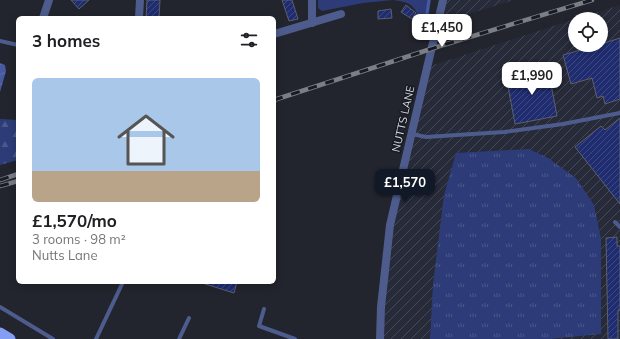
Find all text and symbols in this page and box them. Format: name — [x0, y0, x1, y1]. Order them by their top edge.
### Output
map controls — [568, 12, 608, 52]
button: locate — [568, 12, 608, 52]
pin: £1,450 — [409, 14, 475, 48]
text: £1,450 — [421, 19, 463, 35]
icon: filters — [238, 29, 260, 51]
text: 3 homes — [32, 30, 100, 51]
pin: £1,990 — [499, 62, 565, 96]
text: £1,990 — [511, 67, 553, 83]
street label: NUTTS LANE — [389, 84, 417, 154]
icon: home — [110, 104, 182, 176]
pin: £1,570 — [372, 169, 438, 203]
text: £1,570 — [384, 174, 426, 190]
text: £1,570/mo — [32, 210, 117, 231]
text: 3 rooms · 98 m² — [32, 231, 126, 247]
text: Nutts Lane — [32, 247, 98, 263]

